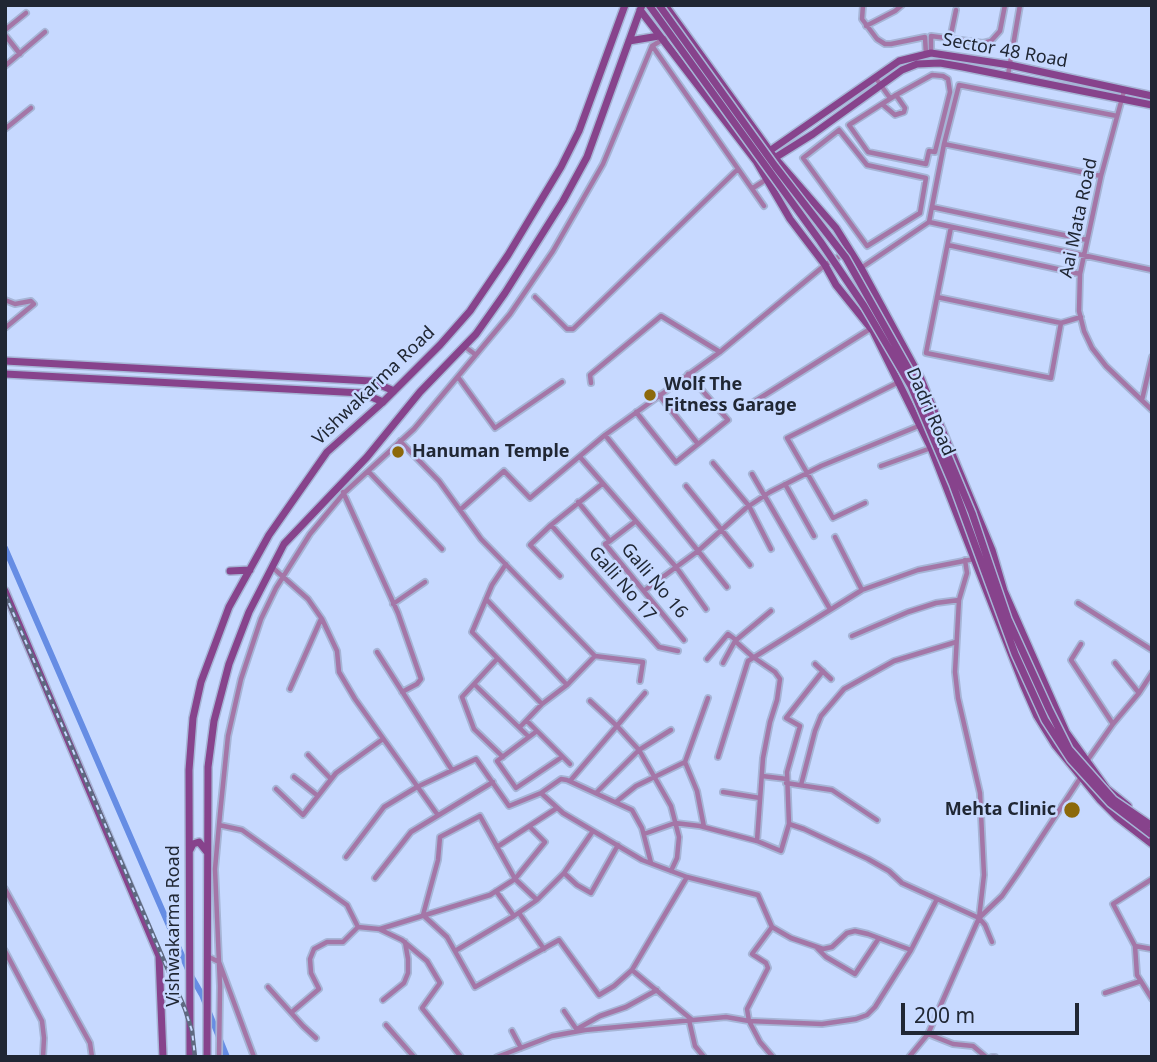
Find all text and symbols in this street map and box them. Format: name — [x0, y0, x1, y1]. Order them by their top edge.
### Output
street label: Sector 48 Road — [941, 29, 1069, 73]
street label: Aai Mata Road — [1056, 156, 1102, 280]
street label: Vishwakarma Road — [308, 322, 440, 450]
street label: Dadri Road — [901, 365, 959, 459]
place label: Wolf The Fitness Garage — [664, 374, 797, 416]
marker: Wolf The Fitness Garage — [642, 387, 658, 403]
place label: Hanuman Temple — [412, 441, 570, 463]
marker: Hanuman Temple — [390, 444, 406, 460]
street label: Galli No 16 — [616, 539, 692, 623]
street label: Galli No 17 — [584, 542, 660, 626]
place label: Mehta Clinic — [945, 799, 1056, 821]
marker: Mehta Clinic — [1062, 800, 1082, 820]
street label: Vishwakarma Road — [163, 845, 185, 1007]
scale bar — [905, 988, 1084, 1032]
text: 200 m — [914, 1001, 975, 1029]

